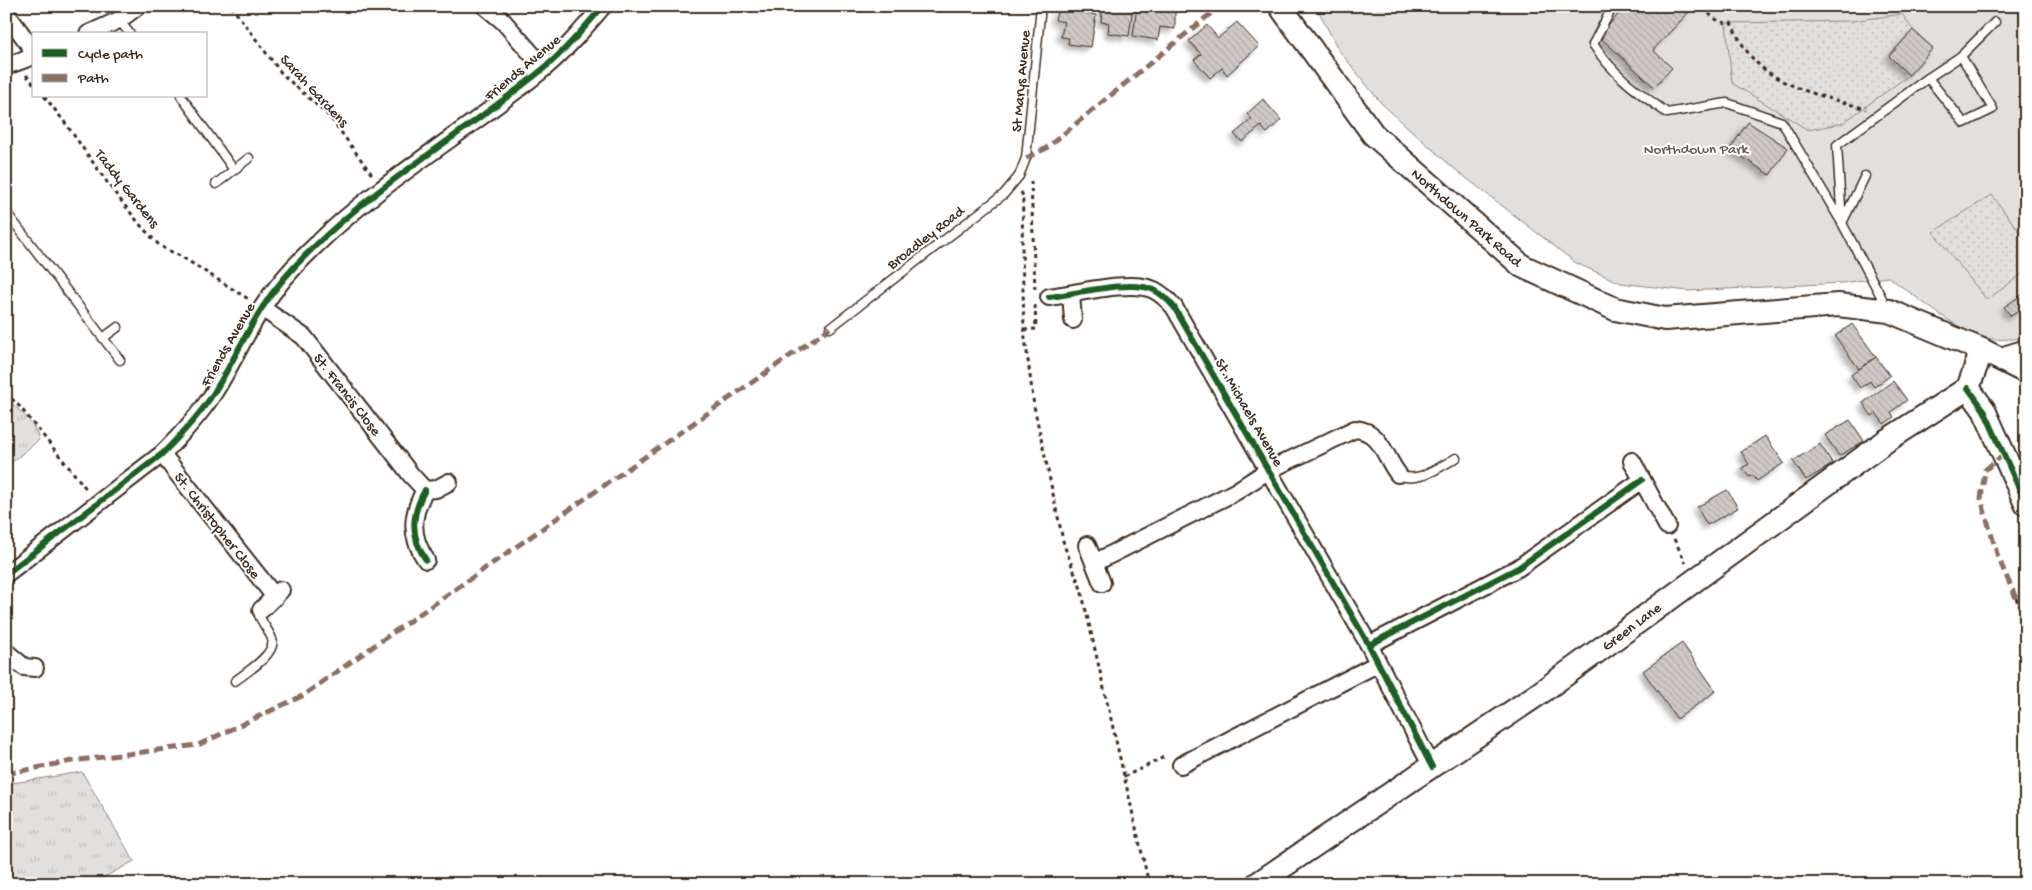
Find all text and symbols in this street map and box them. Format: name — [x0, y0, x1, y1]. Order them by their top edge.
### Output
street label: St Marys Avenue — [1009, 29, 1035, 133]
street label: Friends Avenue — [481, 31, 565, 106]
legend — [32, 32, 208, 98]
text: Cycle path — [78, 46, 143, 64]
street label: Sarah Gardens — [275, 51, 352, 132]
text: Path — [77, 70, 109, 88]
park label: Northdown Park — [1644, 141, 1750, 159]
street label: Taddy Gardens — [90, 146, 163, 233]
street label: Northdown Park Road — [1407, 166, 1526, 272]
street label: Broadley Road — [883, 202, 969, 275]
street label: Friends Avenue — [197, 300, 260, 391]
street label: St. Francis Close — [309, 350, 384, 440]
street label: St. Michaels Avenue — [1210, 356, 1287, 470]
street label: St. Christopher Close — [169, 469, 264, 583]
street label: Green Lane — [1599, 599, 1666, 656]

